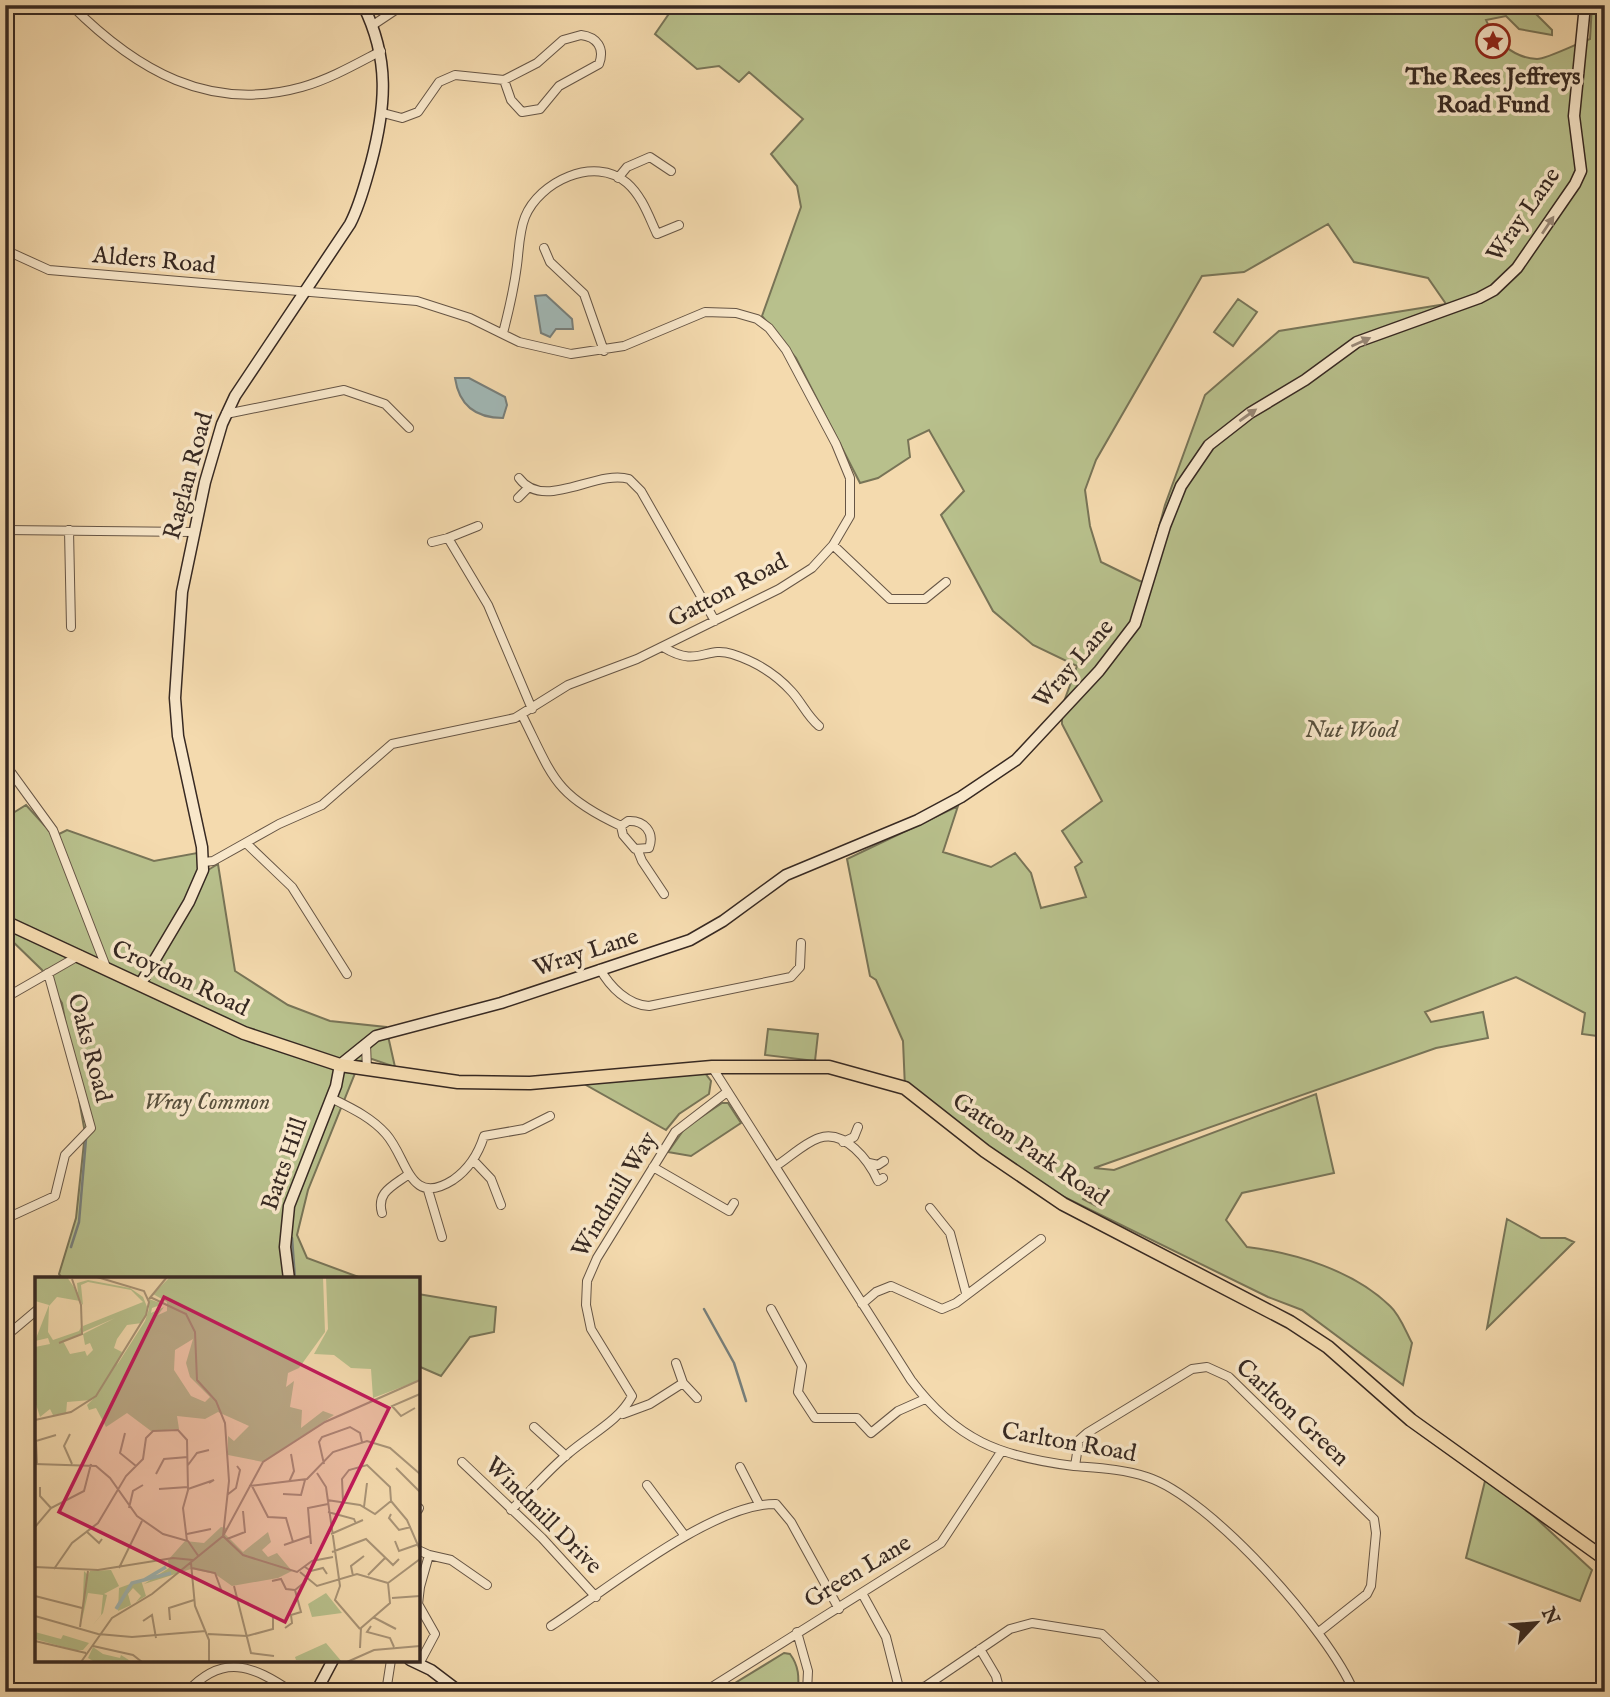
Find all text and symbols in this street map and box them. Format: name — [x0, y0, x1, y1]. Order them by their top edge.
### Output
place icon: The Rees Jeffreys Road Fund — [1474, 22, 1512, 60]
place label: The Rees Jeffreys Road Fund — [1405, 62, 1581, 121]
street label: Wray Lane — [1480, 162, 1568, 268]
one-way arrow — [1541, 216, 1555, 234]
street label: Alders Road — [90, 240, 217, 282]
one-way arrow — [1351, 336, 1371, 348]
one-way arrow — [1239, 408, 1257, 422]
street label: Raglan Road — [157, 409, 221, 543]
street label: Gatton Road — [663, 546, 793, 635]
street label: Wray Lane — [1027, 613, 1121, 715]
park label: Nut Wood — [1305, 715, 1399, 746]
street label: Wray Lane — [529, 921, 643, 985]
street label: Croydon Road — [106, 934, 254, 1024]
street label: Oaks Road — [60, 990, 118, 1106]
street label: Gatton Park Road — [946, 1086, 1114, 1214]
park label: Wray Common — [144, 1087, 270, 1118]
street label: Batts Hill — [255, 1113, 316, 1215]
street label: Windmill Way — [565, 1126, 665, 1264]
inset map — [35, 1277, 420, 1662]
street label: Carlton Green — [1229, 1352, 1356, 1474]
street label: Carlton Road — [999, 1416, 1139, 1470]
street label: Windmill Drive — [478, 1451, 608, 1581]
street label: Green Lane — [799, 1528, 917, 1616]
north arrow — [1502, 1588, 1572, 1658]
text: N — [1535, 1603, 1564, 1630]

